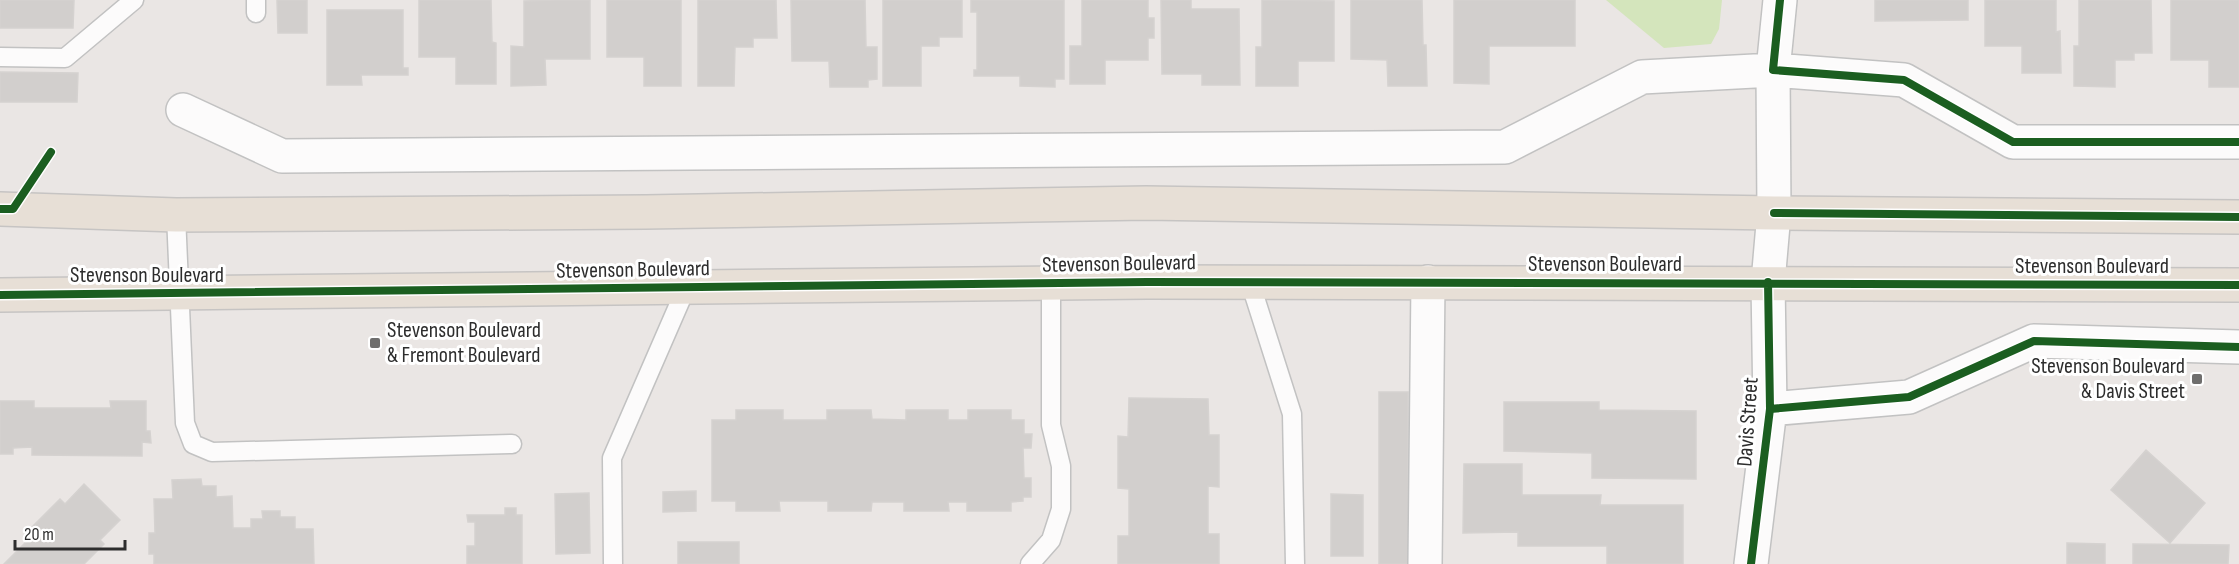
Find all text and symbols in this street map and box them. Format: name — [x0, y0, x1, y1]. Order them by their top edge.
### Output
street label: Stevenson Boulevard — [1042, 249, 1196, 279]
street label: Stevenson Boulevard — [1528, 251, 1682, 278]
street label: Stevenson Boulevard — [2015, 253, 2169, 280]
street label: Stevenson Boulevard — [556, 255, 710, 285]
street label: Stevenson Boulevard — [70, 262, 224, 289]
place label: Stevenson Boulevard & Fremont Boulevard — [387, 317, 541, 369]
marker: Stevenson Boulevard & Fremont Boulevard — [368, 336, 382, 350]
place label: Stevenson Boulevard & Davis Street — [2031, 353, 2185, 405]
marker: Stevenson Boulevard & Davis Street — [2190, 372, 2204, 386]
street label: Davis Street — [1731, 376, 1765, 468]
scale bar — [15, 513, 124, 551]
text: 20 m — [24, 524, 54, 545]

